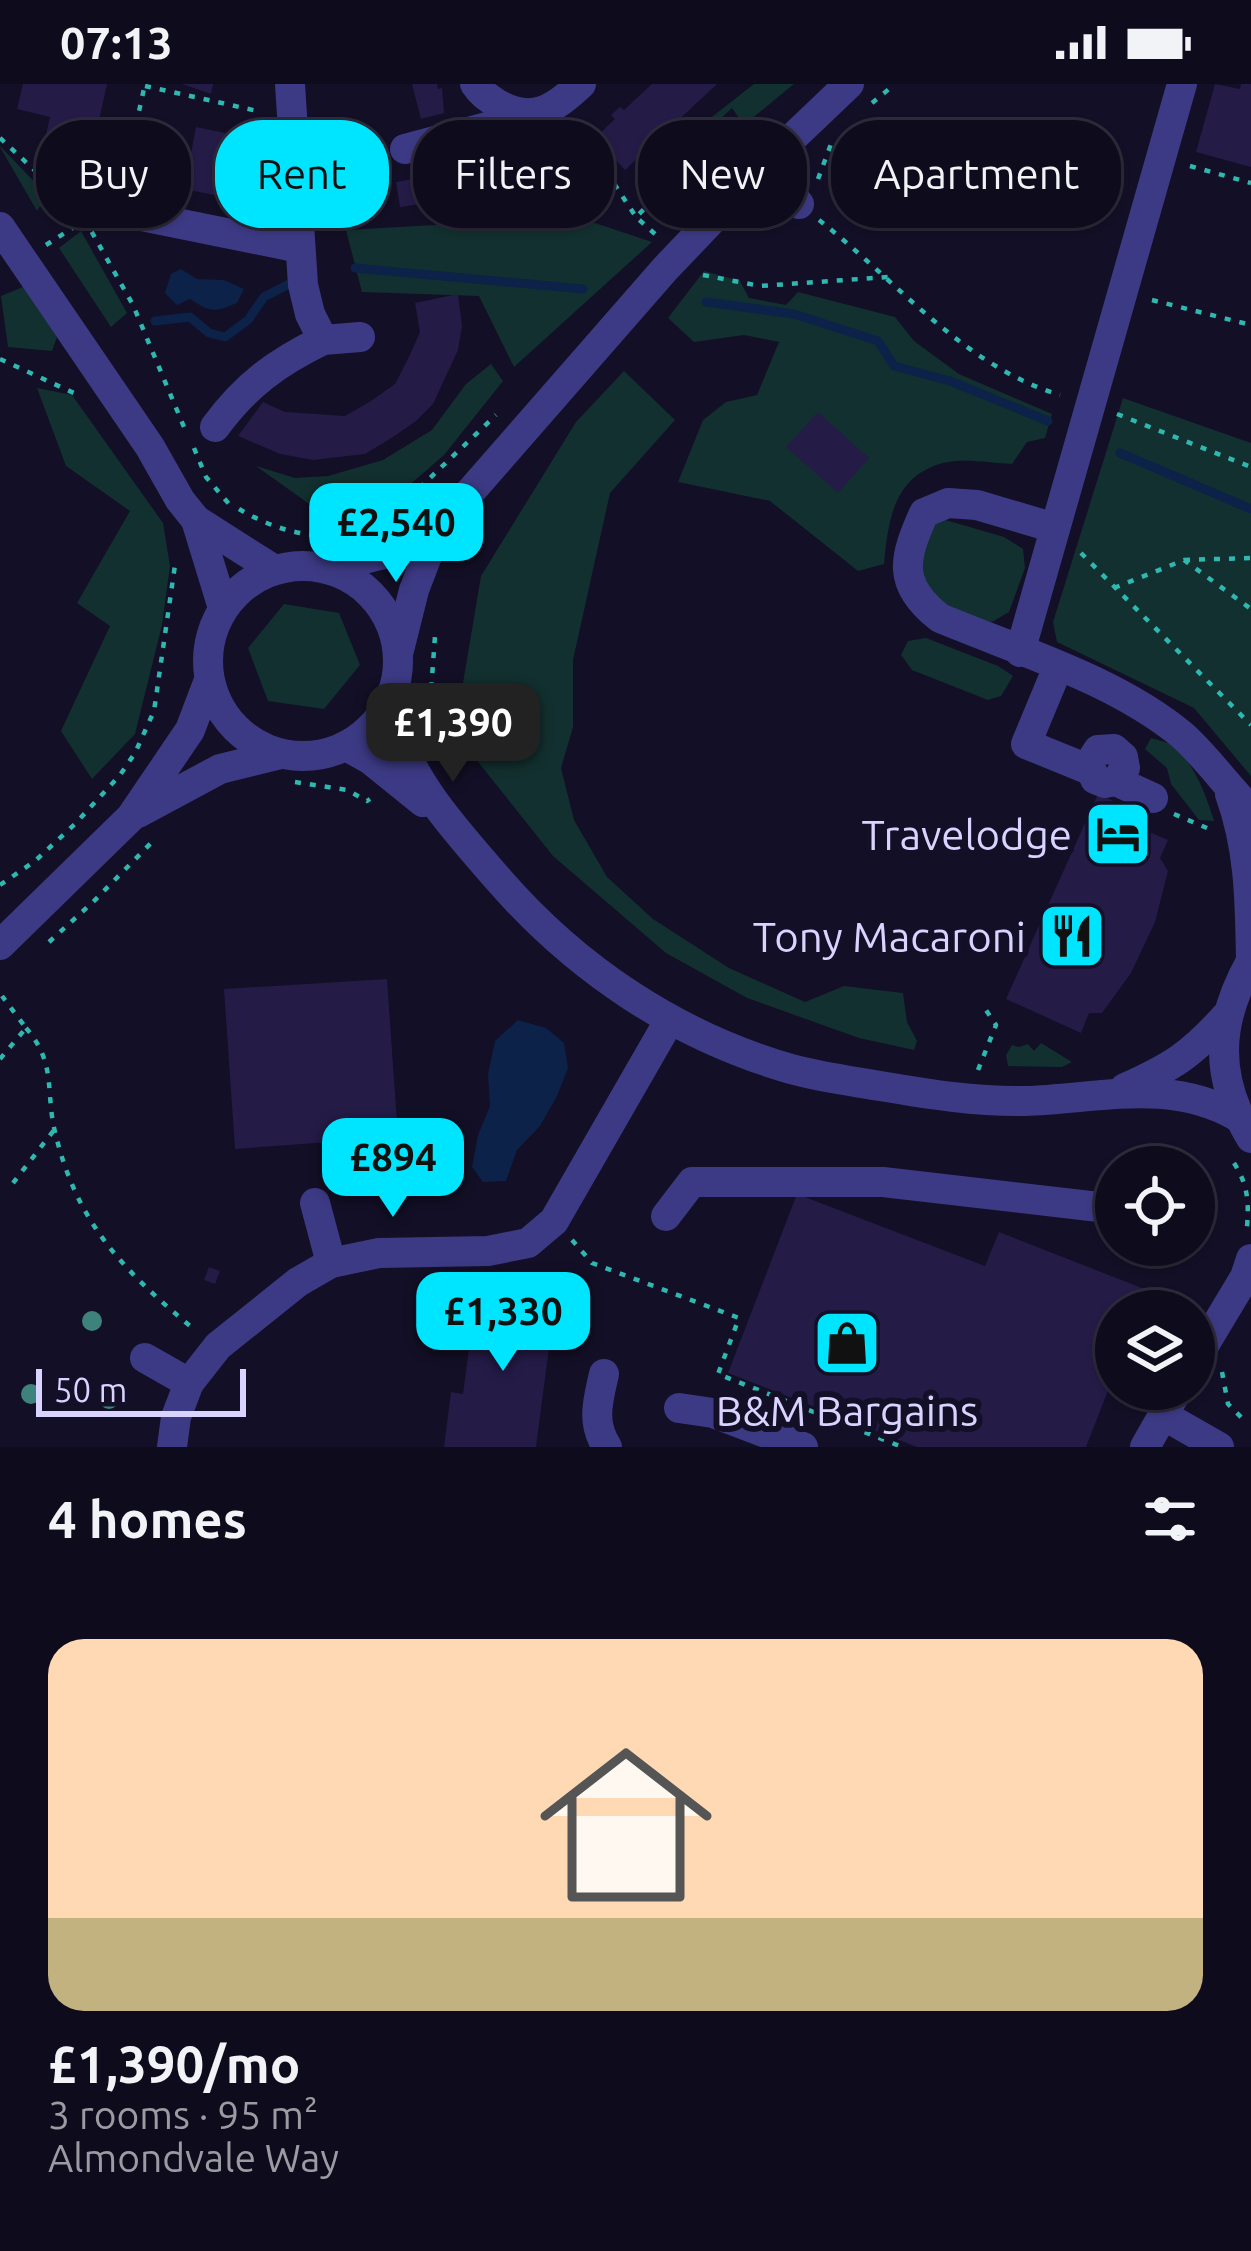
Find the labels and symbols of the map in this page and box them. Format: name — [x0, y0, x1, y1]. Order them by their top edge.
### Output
pin: £2,540 — [298, 483, 494, 585]
pin: £1,390 — [355, 683, 551, 785]
hotel icon: Travelodge — [1083, 799, 1153, 869]
place label: Travelodge — [862, 811, 1072, 858]
restaurant icon: Tony Macaroni — [1037, 901, 1107, 971]
place label: Tony Macaroni — [753, 913, 1026, 960]
pin: £894 — [322, 1118, 464, 1220]
pin: £1,330 — [405, 1272, 601, 1374]
shop icon: B&M Bargains — [812, 1308, 882, 1378]
scale bar — [36, 1363, 246, 1416]
place label: B&M Bargains — [716, 1387, 978, 1434]

